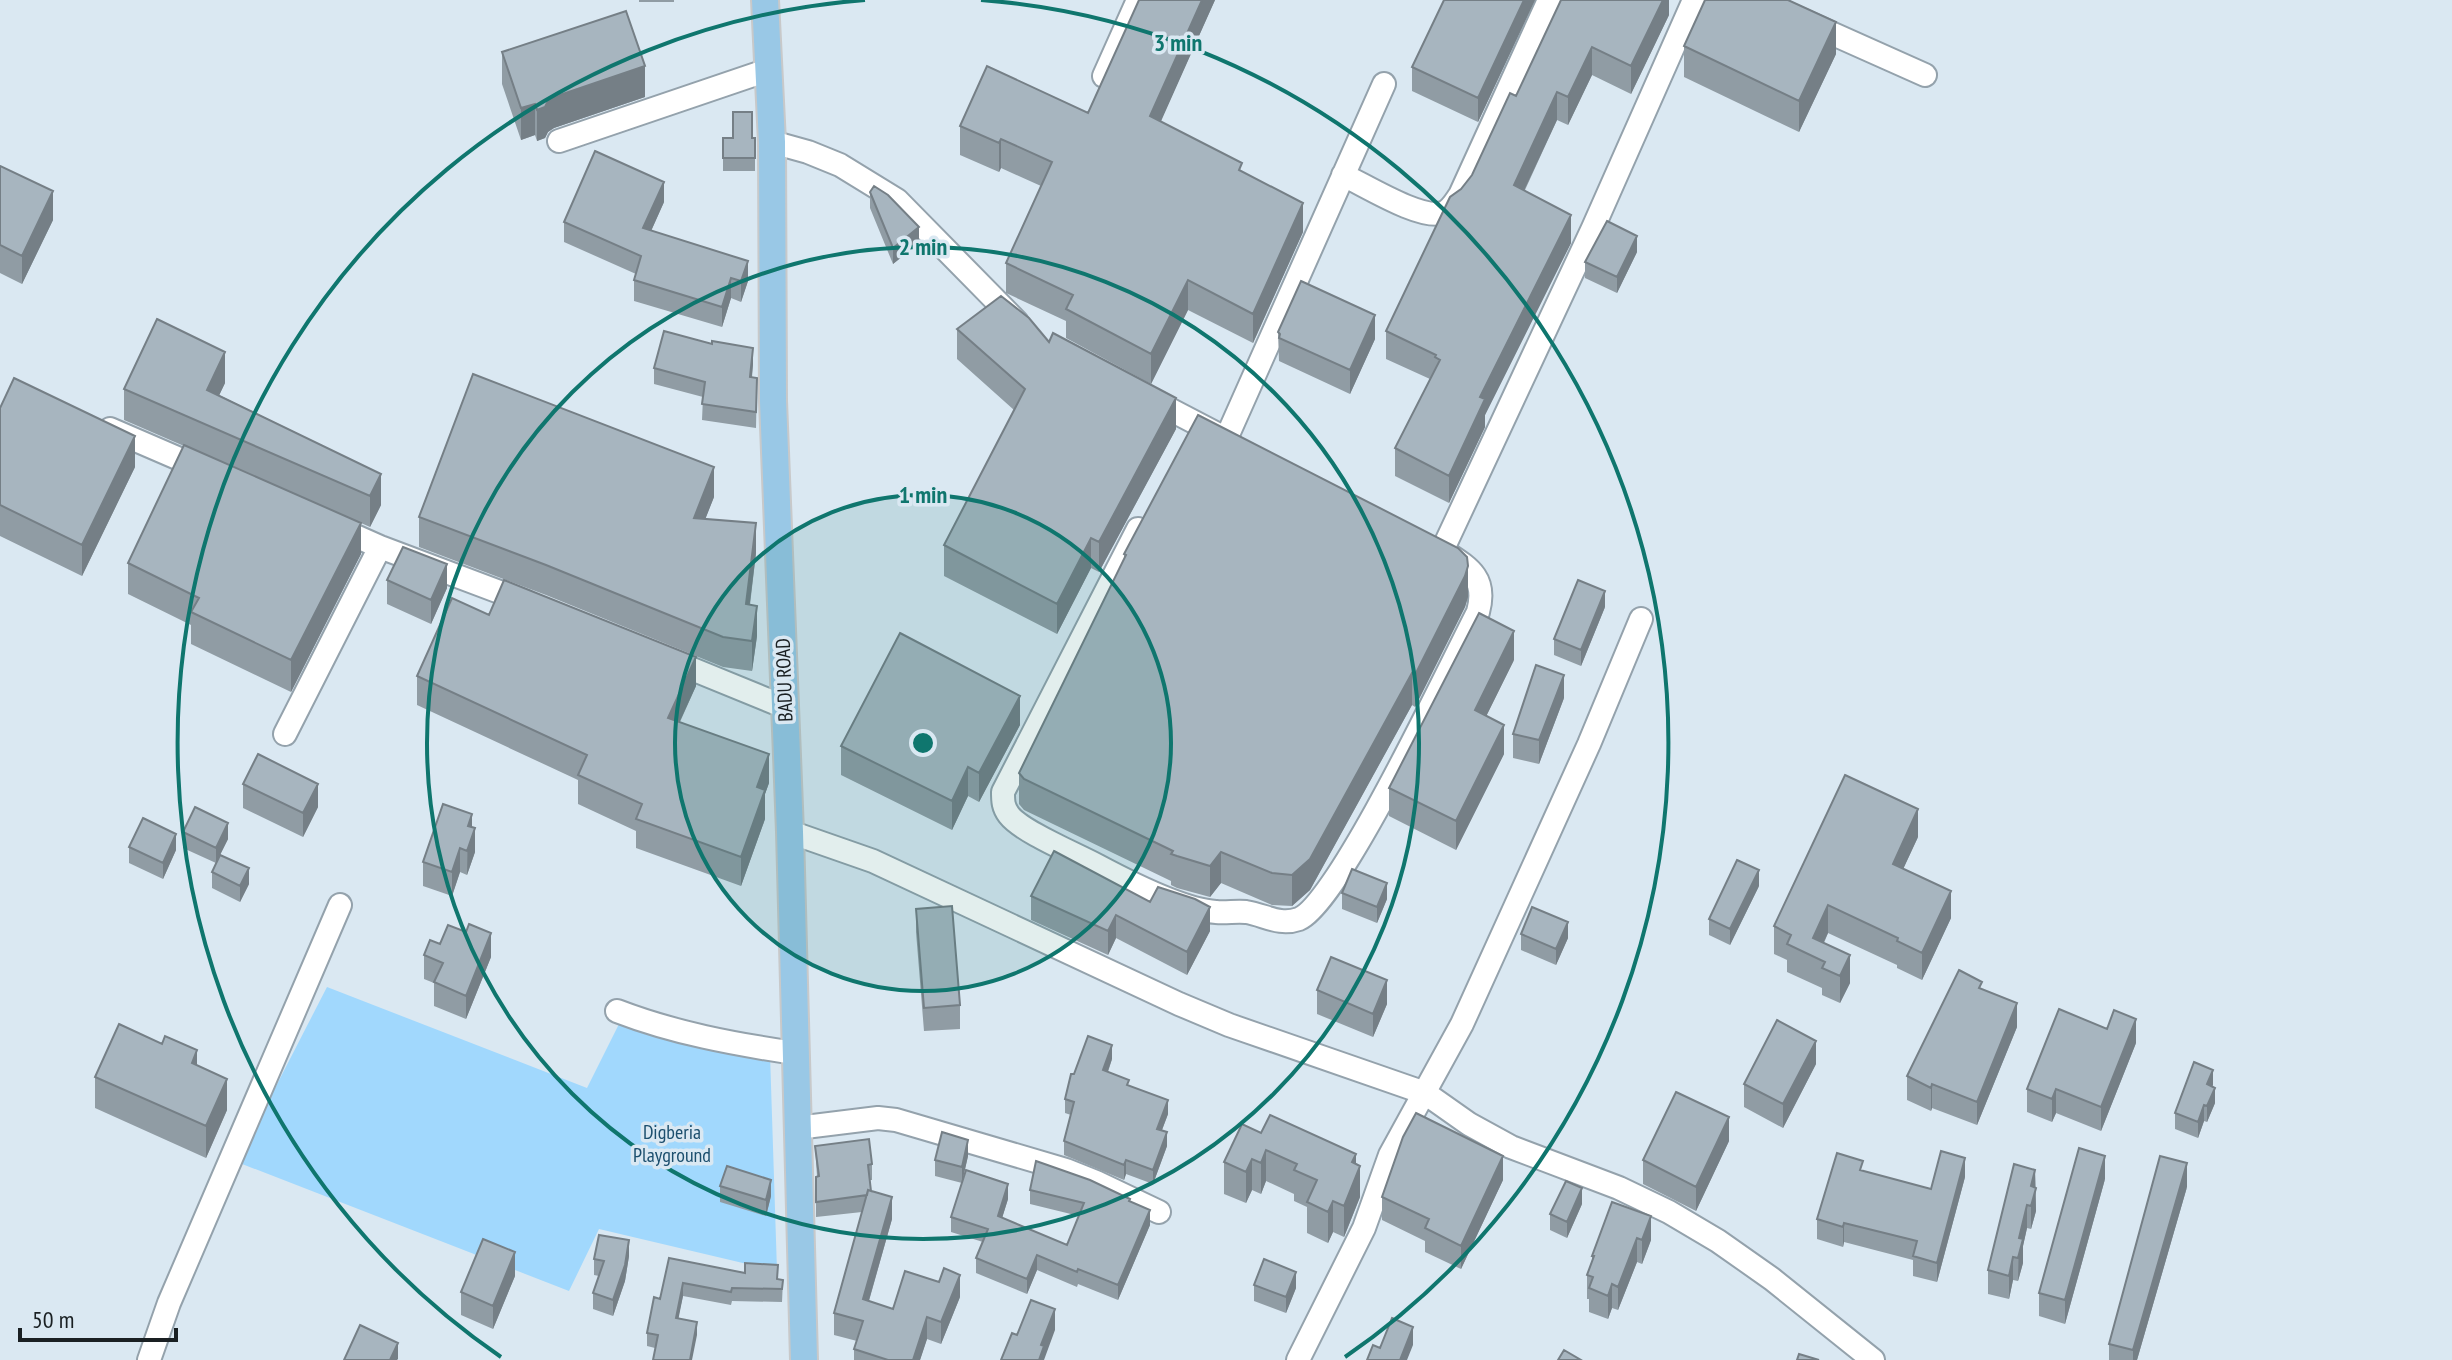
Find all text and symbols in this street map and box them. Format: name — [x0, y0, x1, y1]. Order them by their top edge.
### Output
text: 3 min — [1154, 27, 1202, 58]
text: 2 min — [899, 231, 947, 262]
text: 1 min — [899, 479, 947, 510]
street label: BADU ROAD — [770, 638, 798, 722]
centre of rings — [909, 729, 937, 757]
park label: Digberia Playground — [633, 1119, 711, 1168]
scale bar — [20, 1292, 176, 1342]
text: 50 m — [32, 1304, 74, 1335]

